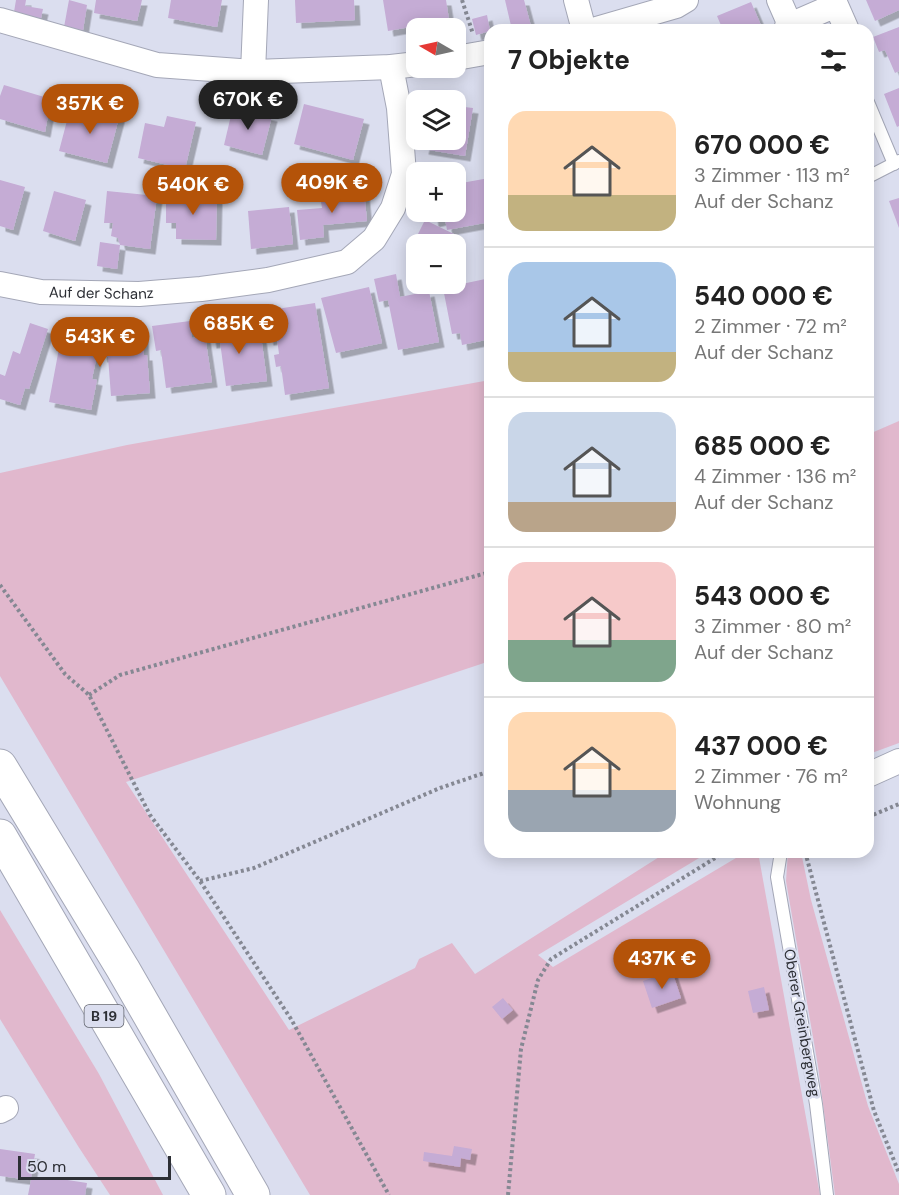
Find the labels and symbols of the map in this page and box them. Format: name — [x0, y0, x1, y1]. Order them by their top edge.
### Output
north arrow — [406, 18, 466, 78]
pin: 670K € — [199, 80, 297, 131]
pin: 357K € — [41, 84, 139, 135]
pin: 409K € — [283, 163, 381, 214]
pin: 540K € — [144, 165, 242, 216]
street label: Auf der Schanz — [49, 282, 154, 304]
pin: 685K € — [190, 304, 288, 355]
pin: 543K € — [51, 317, 149, 368]
pin: 437K € — [613, 939, 711, 990]
street label: Oberer Greinbergweg — [779, 947, 825, 1099]
road number: B 19 — [84, 1005, 124, 1027]
scale bar — [18, 1153, 171, 1180]

